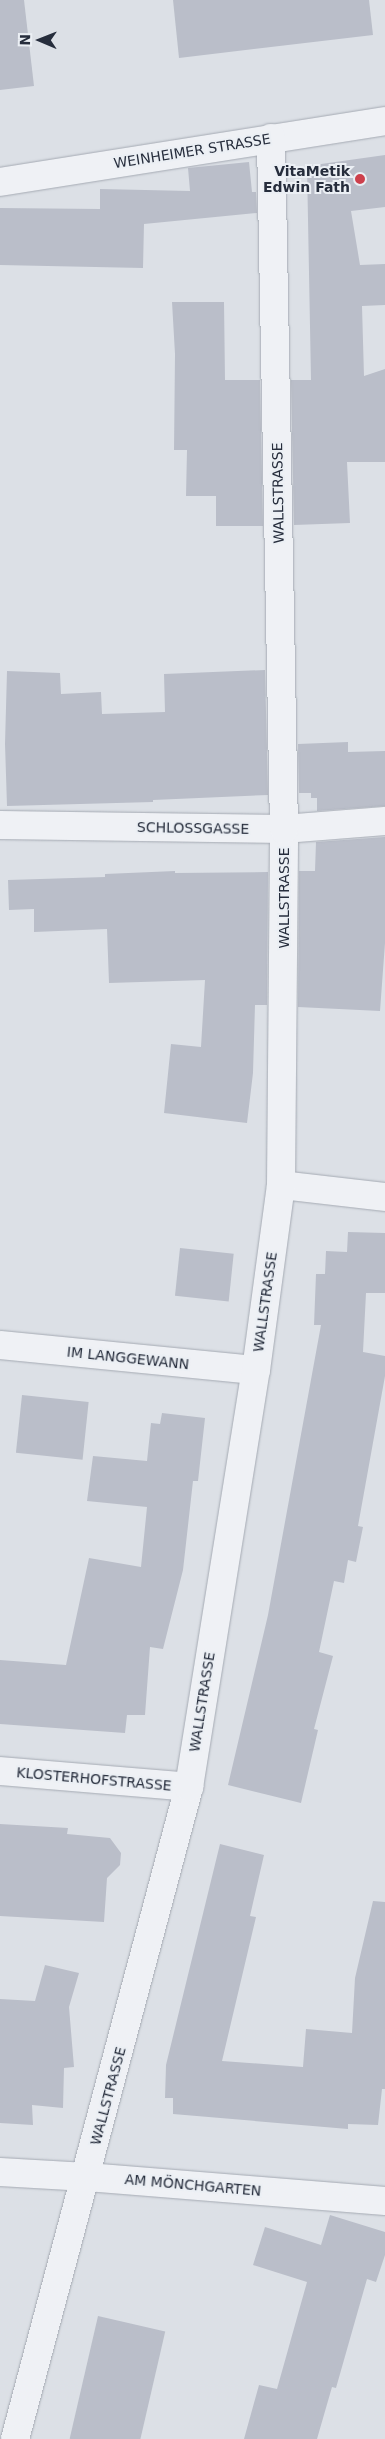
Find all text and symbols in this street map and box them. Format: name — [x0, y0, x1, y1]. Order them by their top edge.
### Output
north arrow — [15, 15, 65, 65]
text: N — [17, 34, 33, 46]
street label: WEINHEIMER STRASSE — [112, 130, 272, 172]
place label: VitaMetik Edwin Fath — [263, 163, 350, 196]
marker: VitaMetik Edwin Fath — [354, 173, 366, 185]
street label: WALLSTRASSE — [269, 442, 287, 544]
street label: SCHLOSSGASSE — [137, 819, 249, 837]
street label: WALLSTRASSE — [276, 847, 292, 949]
street label: WALLSTRASSE — [250, 1251, 280, 1353]
street label: IM LANGGEWANN — [66, 1343, 190, 1373]
street label: WALLSTRASSE — [186, 1651, 218, 1753]
street label: KLOSTERHOFSTRASSE — [16, 1764, 172, 1794]
street label: WALLSTRASSE — [87, 2045, 129, 2147]
street label: AM MÖNCHGARTEN — [124, 2171, 262, 2199]

